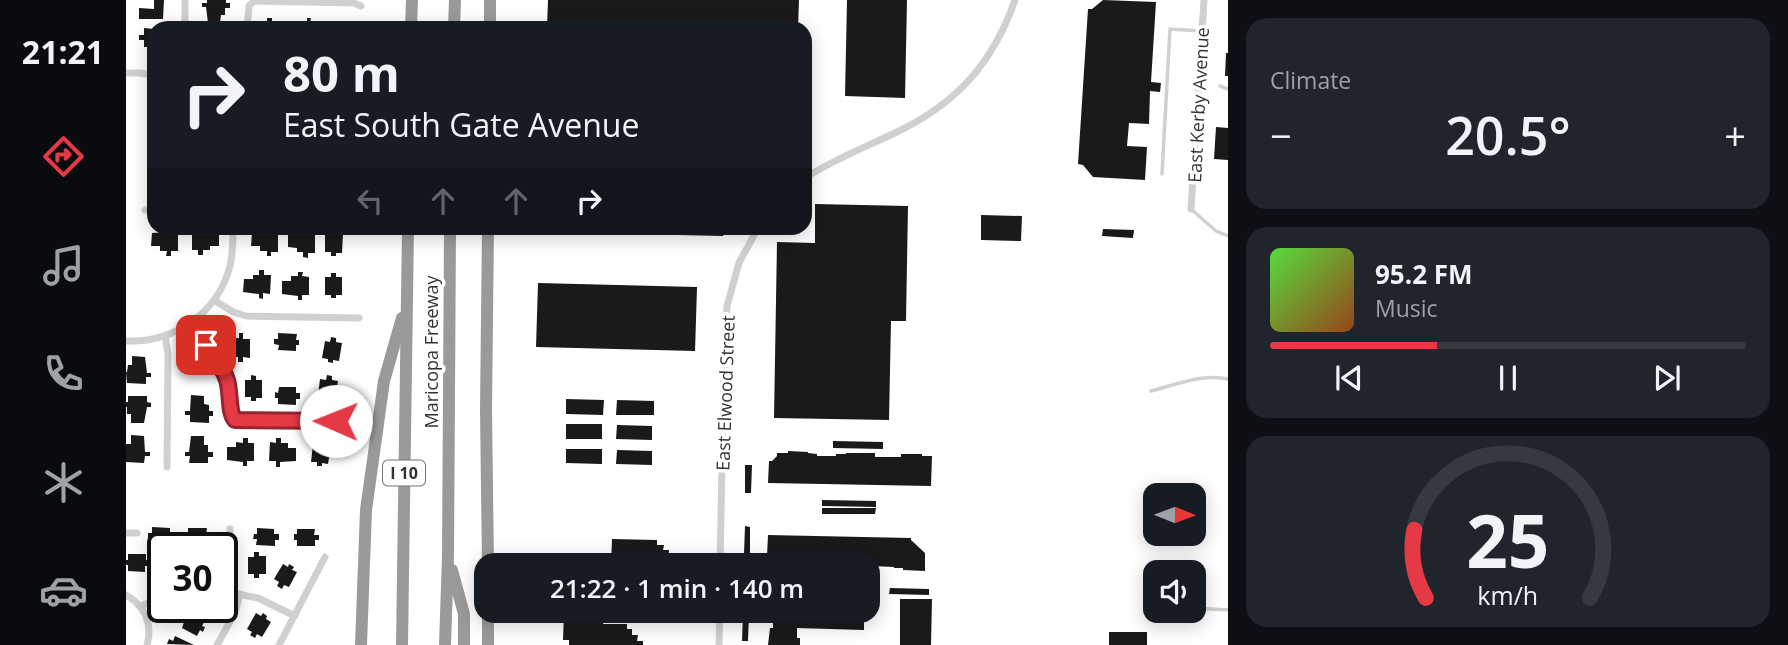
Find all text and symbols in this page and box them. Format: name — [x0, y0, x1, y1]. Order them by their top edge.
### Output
street label: East Kerby Avenue — [1182, 27, 1214, 183]
text: 21:21 — [22, 30, 104, 73]
text: 80 m — [283, 40, 400, 106]
icon: right — [168, 49, 259, 140]
text: Climate — [1270, 64, 1351, 96]
text: 20.5° — [1445, 99, 1571, 170]
text: East South Gate Avenue — [283, 103, 639, 146]
text: − — [1270, 109, 1292, 161]
text: + — [1724, 109, 1746, 161]
icon: directions — [39, 132, 88, 181]
icon: left — [351, 182, 389, 220]
icon: ahead — [424, 182, 462, 220]
icon: ahead — [497, 182, 535, 220]
icon: right — [570, 182, 608, 220]
icon: music — [39, 241, 88, 290]
text: 95.2 FM — [1375, 256, 1473, 292]
street label: Maricopa Freeway — [419, 274, 443, 429]
text: Music — [1375, 292, 1438, 324]
pin — [176, 315, 236, 375]
street label: East Elwood Street — [710, 315, 740, 471]
icon: arrive — [187, 326, 225, 364]
icon: phone — [39, 349, 88, 398]
icon: previous — [1330, 359, 1368, 397]
icon: pause — [1489, 359, 1527, 397]
icon: next — [1648, 359, 1686, 397]
position arrow — [299, 384, 373, 458]
icon: climate — [39, 458, 88, 507]
road number: I 10 — [383, 460, 425, 486]
north arrow — [1143, 483, 1206, 546]
map controls — [1143, 483, 1206, 623]
text: 25 — [1466, 490, 1550, 589]
speed limit sign: 30 — [147, 532, 238, 623]
button: sound — [1143, 560, 1206, 623]
icon: car — [39, 566, 88, 615]
text: 21:22 · 1 min · 140 m — [550, 570, 804, 606]
text: km/h — [1478, 577, 1538, 611]

